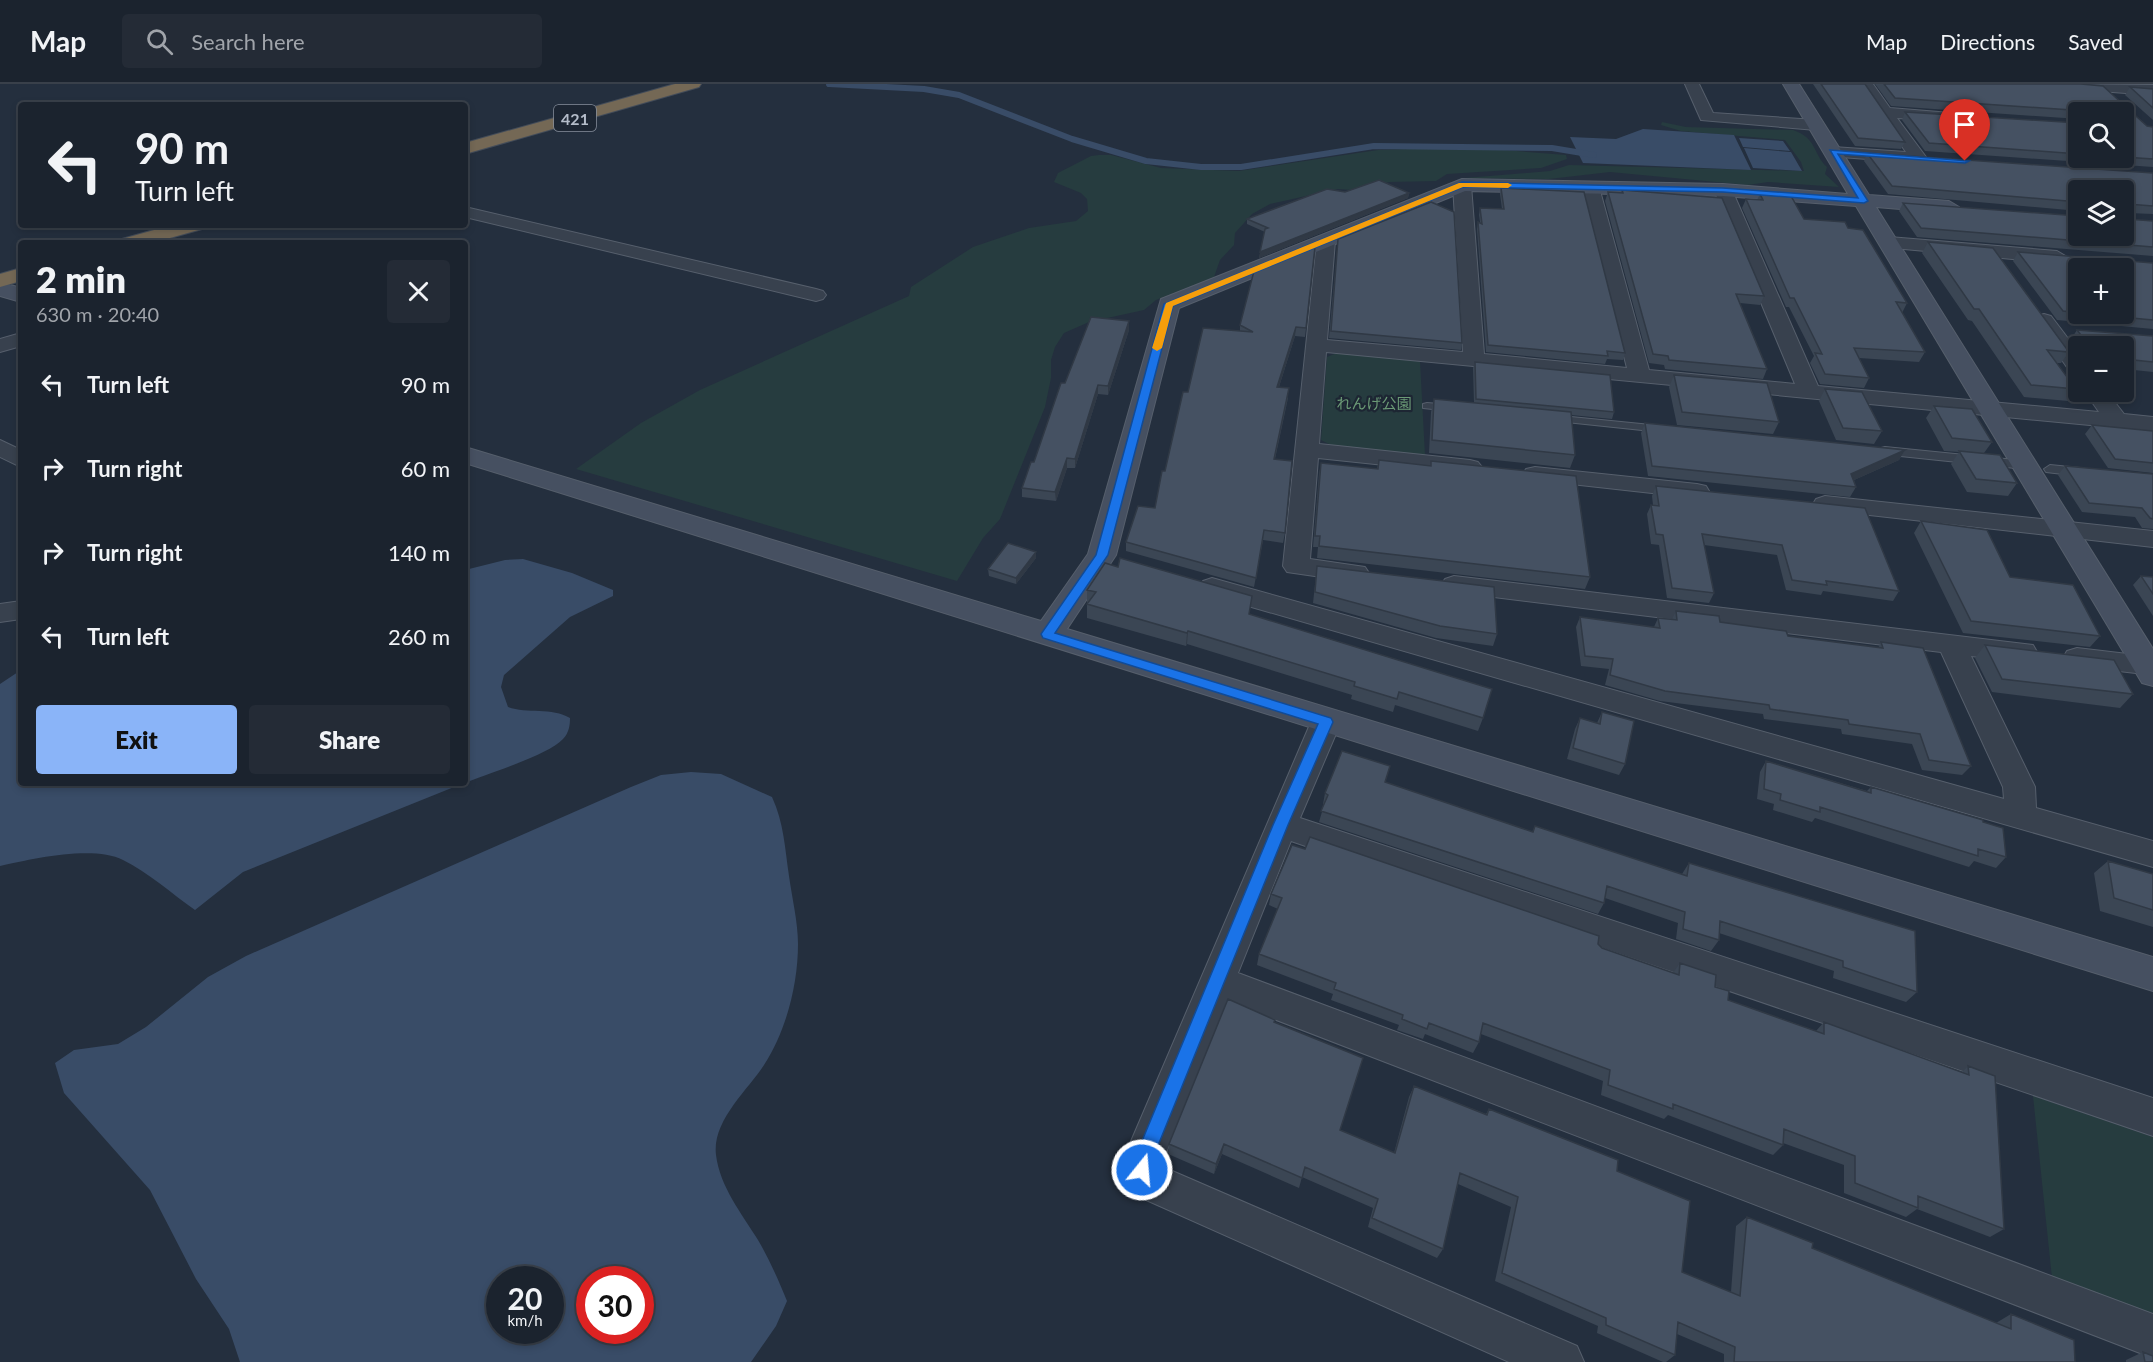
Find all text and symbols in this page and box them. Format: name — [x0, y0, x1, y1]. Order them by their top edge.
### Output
search box — [122, 14, 542, 68]
text: Map — [30, 24, 86, 58]
icon: search — [143, 25, 176, 58]
text: Search here — [191, 28, 305, 55]
text: Map — [1866, 29, 1907, 54]
text: Directions — [1940, 29, 2035, 54]
text: Saved — [2068, 29, 2123, 54]
pin — [1939, 99, 1990, 161]
map controls — [2068, 102, 2134, 402]
button: search — [2068, 102, 2134, 168]
road number: 421 — [554, 105, 596, 131]
icon: arrive — [1948, 108, 1981, 141]
text: 90 m — [135, 123, 229, 173]
icon: left — [36, 126, 114, 204]
text: Turn left — [135, 174, 234, 207]
button: layers — [2068, 180, 2134, 246]
text: 2 min — [36, 257, 126, 301]
button: + — [2068, 258, 2134, 324]
button: close — [387, 260, 450, 323]
text: 630 m · 20:40 — [36, 302, 159, 326]
button: − — [2068, 336, 2134, 402]
icon: left — [36, 368, 69, 401]
text: Turn left — [87, 371, 169, 398]
text: 90 m — [401, 371, 450, 398]
park label: れんげ公園 — [1336, 394, 1412, 412]
icon: right — [36, 452, 69, 485]
text: Turn right — [87, 455, 182, 482]
text: 60 m — [401, 455, 450, 482]
icon: right — [36, 536, 69, 569]
text: Turn right — [87, 539, 182, 566]
text: 140 m — [388, 539, 450, 566]
icon: left — [36, 620, 69, 653]
text: Turn left — [87, 623, 169, 650]
text: 260 m — [388, 623, 450, 650]
button: Exit — [36, 705, 237, 774]
button: Share — [249, 705, 450, 774]
position arrow — [1110, 1138, 1174, 1202]
speed limit sign: 30 — [576, 1266, 654, 1344]
text: 20 — [508, 1280, 542, 1316]
text: km/h — [507, 1311, 543, 1329]

